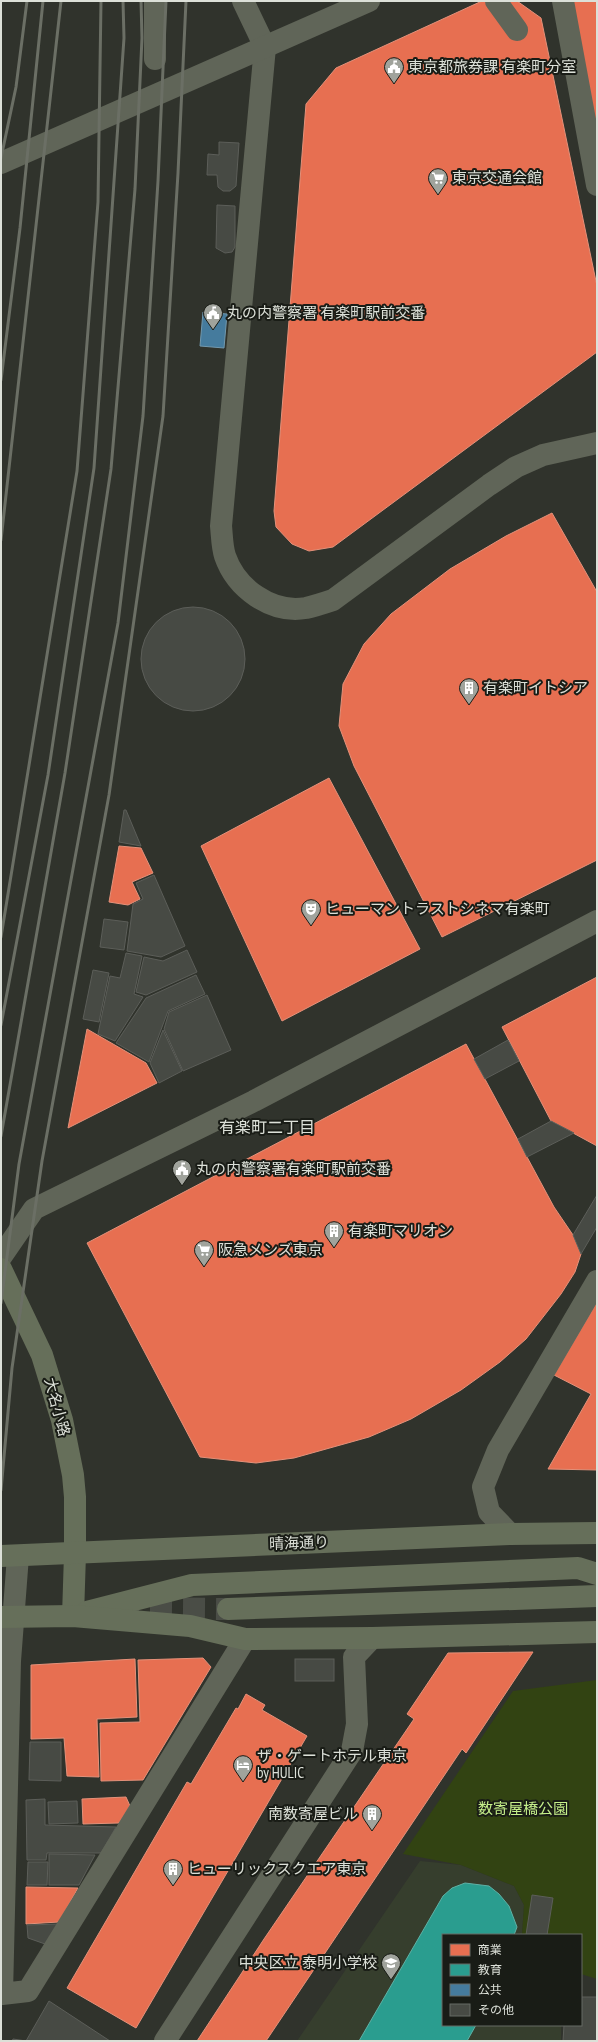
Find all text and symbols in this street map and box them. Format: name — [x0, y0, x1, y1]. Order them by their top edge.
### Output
public building icon: 東京都旅券課 有楽町分室 — [383, 56, 405, 84]
place label: 東京都旅券課 有楽町分室 — [408, 57, 576, 76]
supermarket icon: 東京交通会館 — [427, 167, 449, 195]
place label: 東京交通会館 — [452, 168, 542, 187]
public building icon: 丸の内警察署 有楽町駅前交番 — [202, 302, 224, 330]
place label: 丸の内警察署 有楽町駅前交番 — [227, 303, 425, 322]
building icon: 有楽町イトシア — [458, 677, 480, 705]
place label: 有楽町イトシア — [483, 678, 588, 697]
theatre icon: ヒューマントラストシネマ有楽町 — [300, 898, 322, 926]
place label: ヒューマントラストシネマ有楽町 — [325, 899, 550, 918]
district label: 有楽町二丁目 — [219, 1117, 315, 1137]
public building icon: 丸の内警察署有楽町駅前交番 — [171, 1158, 193, 1186]
place label: 丸の内警察署有楽町駅前交番 — [196, 1159, 391, 1178]
building icon: 有楽町マリオン — [323, 1220, 345, 1248]
place label: 有楽町マリオン — [348, 1221, 453, 1240]
supermarket icon: 阪急メンズ東京 — [193, 1239, 215, 1267]
place label: 阪急メンズ東京 — [218, 1240, 323, 1259]
street label: 大名小路 — [41, 1375, 74, 1438]
street label: 晴海通り — [269, 1532, 329, 1553]
place label: ザ・ゲートホテル東京 by HULIC — [257, 1746, 407, 1782]
hotel icon: ザ・ゲートホテル東京 by HULIC — [232, 1754, 254, 1782]
park label: 数寄屋橋公園 — [478, 1799, 568, 1818]
building icon: 南数寄屋ビル — [361, 1803, 383, 1831]
place label: 南数寄屋ビル — [268, 1804, 358, 1823]
building icon: ヒューリックスクエア東京 — [162, 1858, 184, 1886]
place label: ヒューリックスクエア東京 — [187, 1859, 367, 1878]
legend — [442, 1934, 582, 2026]
text: 商業 — [478, 1942, 502, 1957]
school or university icon: 中央区立 泰明小学校 — [380, 1952, 402, 1980]
place label: 中央区立 泰明小学校 — [239, 1953, 377, 1972]
text: 教育 — [478, 1962, 502, 1977]
text: 公共 — [478, 1982, 502, 1997]
text: その他 — [478, 2002, 514, 2017]

